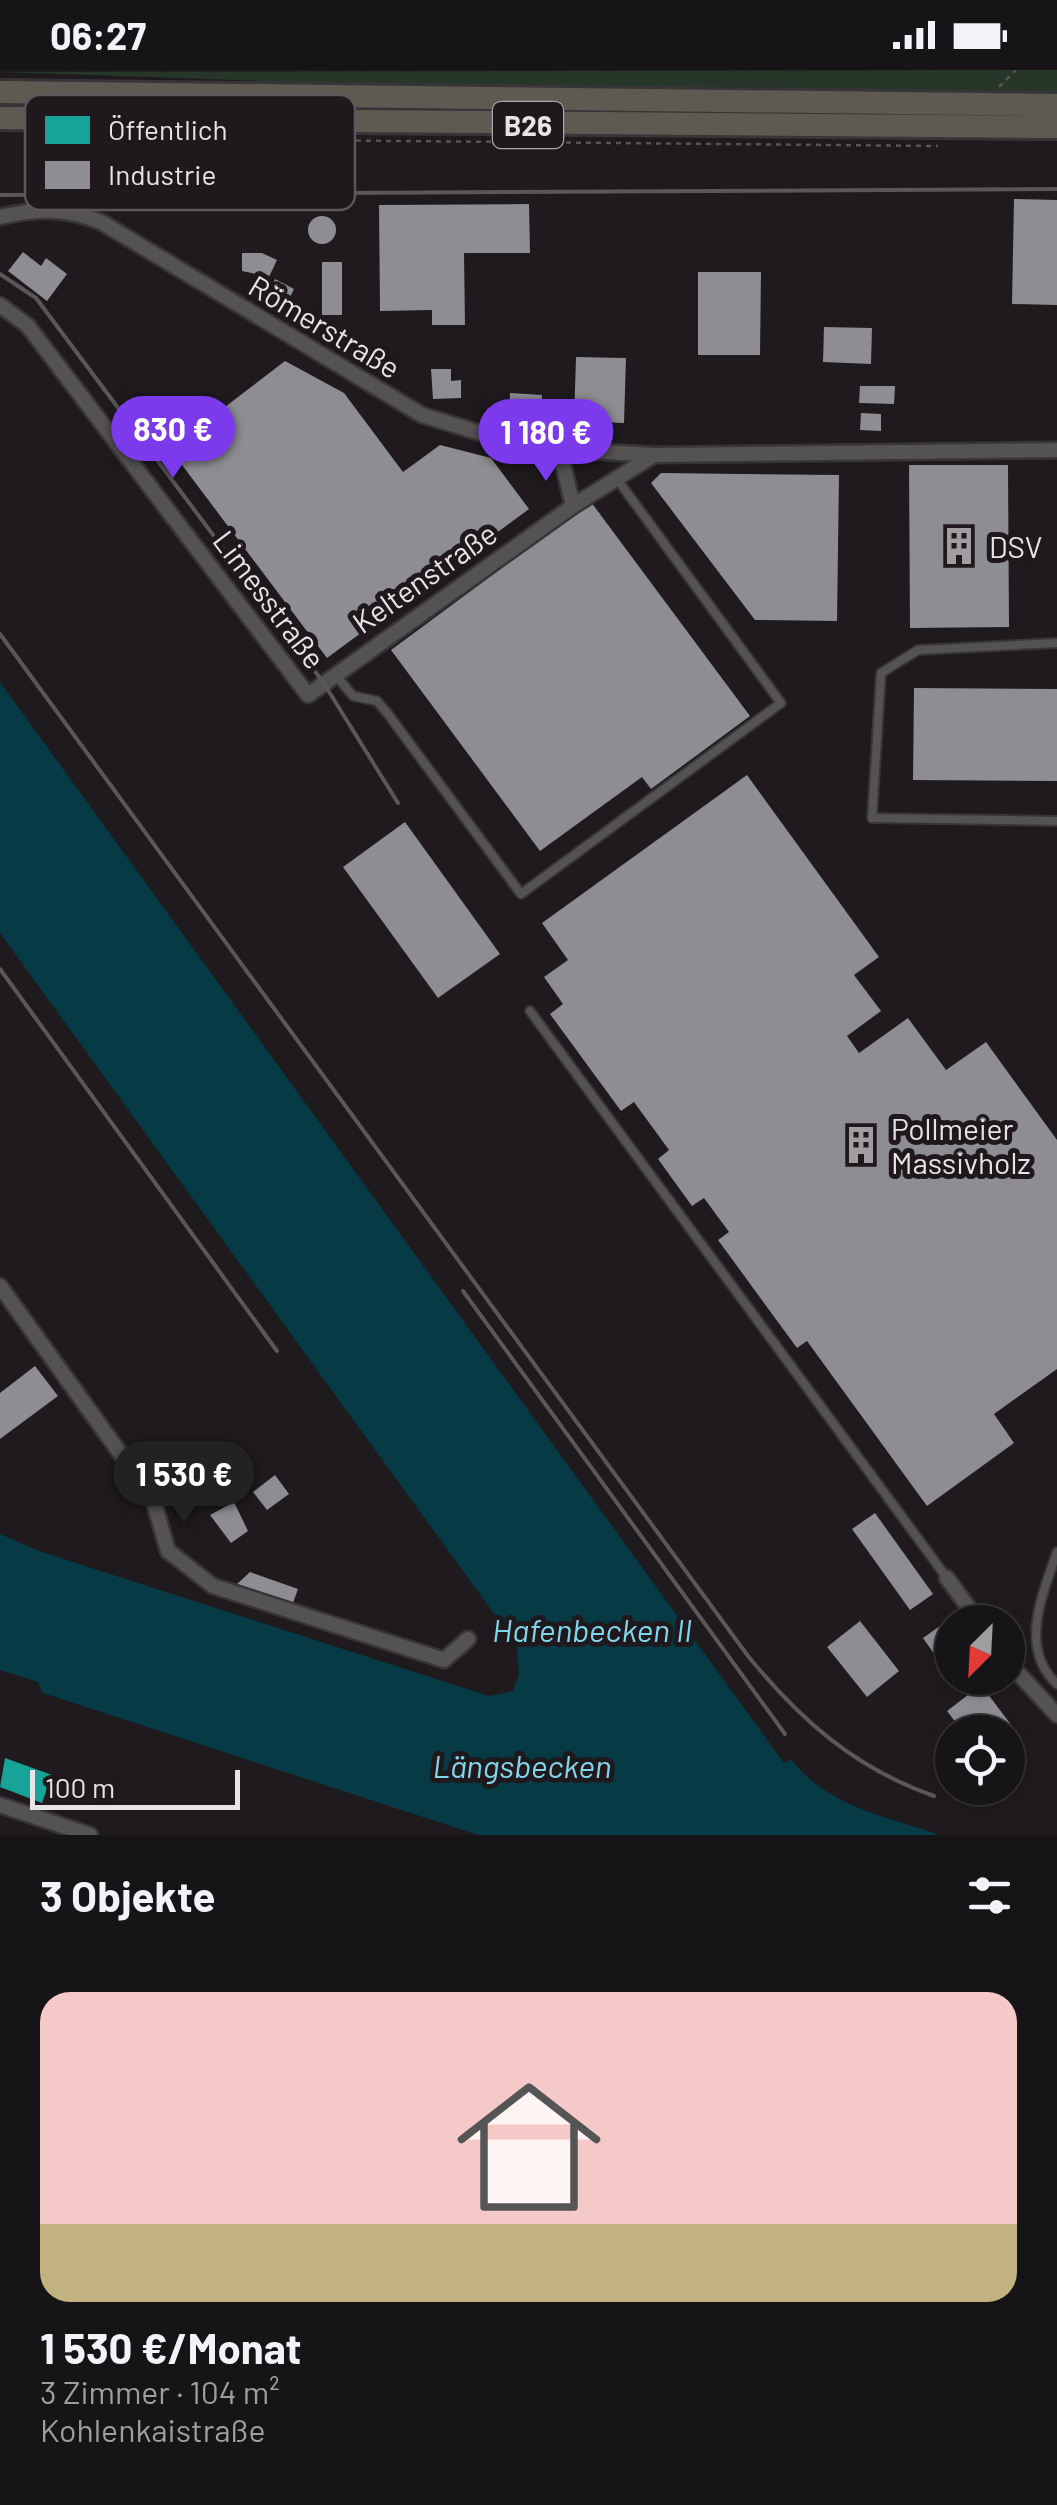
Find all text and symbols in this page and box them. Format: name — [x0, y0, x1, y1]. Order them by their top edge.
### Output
text: 06:27 — [50, 12, 146, 58]
legend — [25, 95, 355, 210]
road number: B26 — [493, 102, 563, 148]
text: Öffentlich — [108, 112, 227, 146]
text: Industrie — [108, 157, 216, 191]
street label: Römerstraße — [243, 267, 407, 385]
pin: 830 € — [103, 396, 243, 481]
pin: 1 180 € — [454, 399, 638, 484]
text: 830 € — [133, 409, 213, 447]
text: 1 180 € — [500, 412, 592, 450]
street label: Keltenstraße — [345, 514, 503, 640]
street label: Limesstraße — [207, 523, 333, 675]
building icon: DSV — [938, 525, 980, 567]
place label: DSV — [989, 528, 1042, 564]
place label: Pollmeier Massivholz — [891, 1110, 1031, 1180]
building icon: Pollmeier Massivholz — [840, 1124, 882, 1166]
pin: 1 530 € — [92, 1441, 276, 1526]
text: 1 530 € — [135, 1454, 233, 1492]
north arrow — [935, 1605, 1025, 1695]
map controls — [935, 1605, 1025, 1805]
water label: Hafenbecken II — [492, 1610, 692, 1648]
button: locate — [935, 1715, 1025, 1805]
water label: Längsbecken — [432, 1746, 612, 1784]
scale bar — [30, 1765, 240, 1810]
text: 100 m — [45, 1770, 115, 1804]
icon: filters — [962, 1868, 1017, 1923]
text: 3 Objekte — [40, 1870, 216, 1920]
icon: home — [439, 2057, 619, 2237]
text: 1 530 €/Monat — [40, 2322, 302, 2372]
text: 3 Zimmer · 104 m² — [40, 2372, 280, 2410]
text: Kohlenkaistraße — [40, 2410, 265, 2448]

